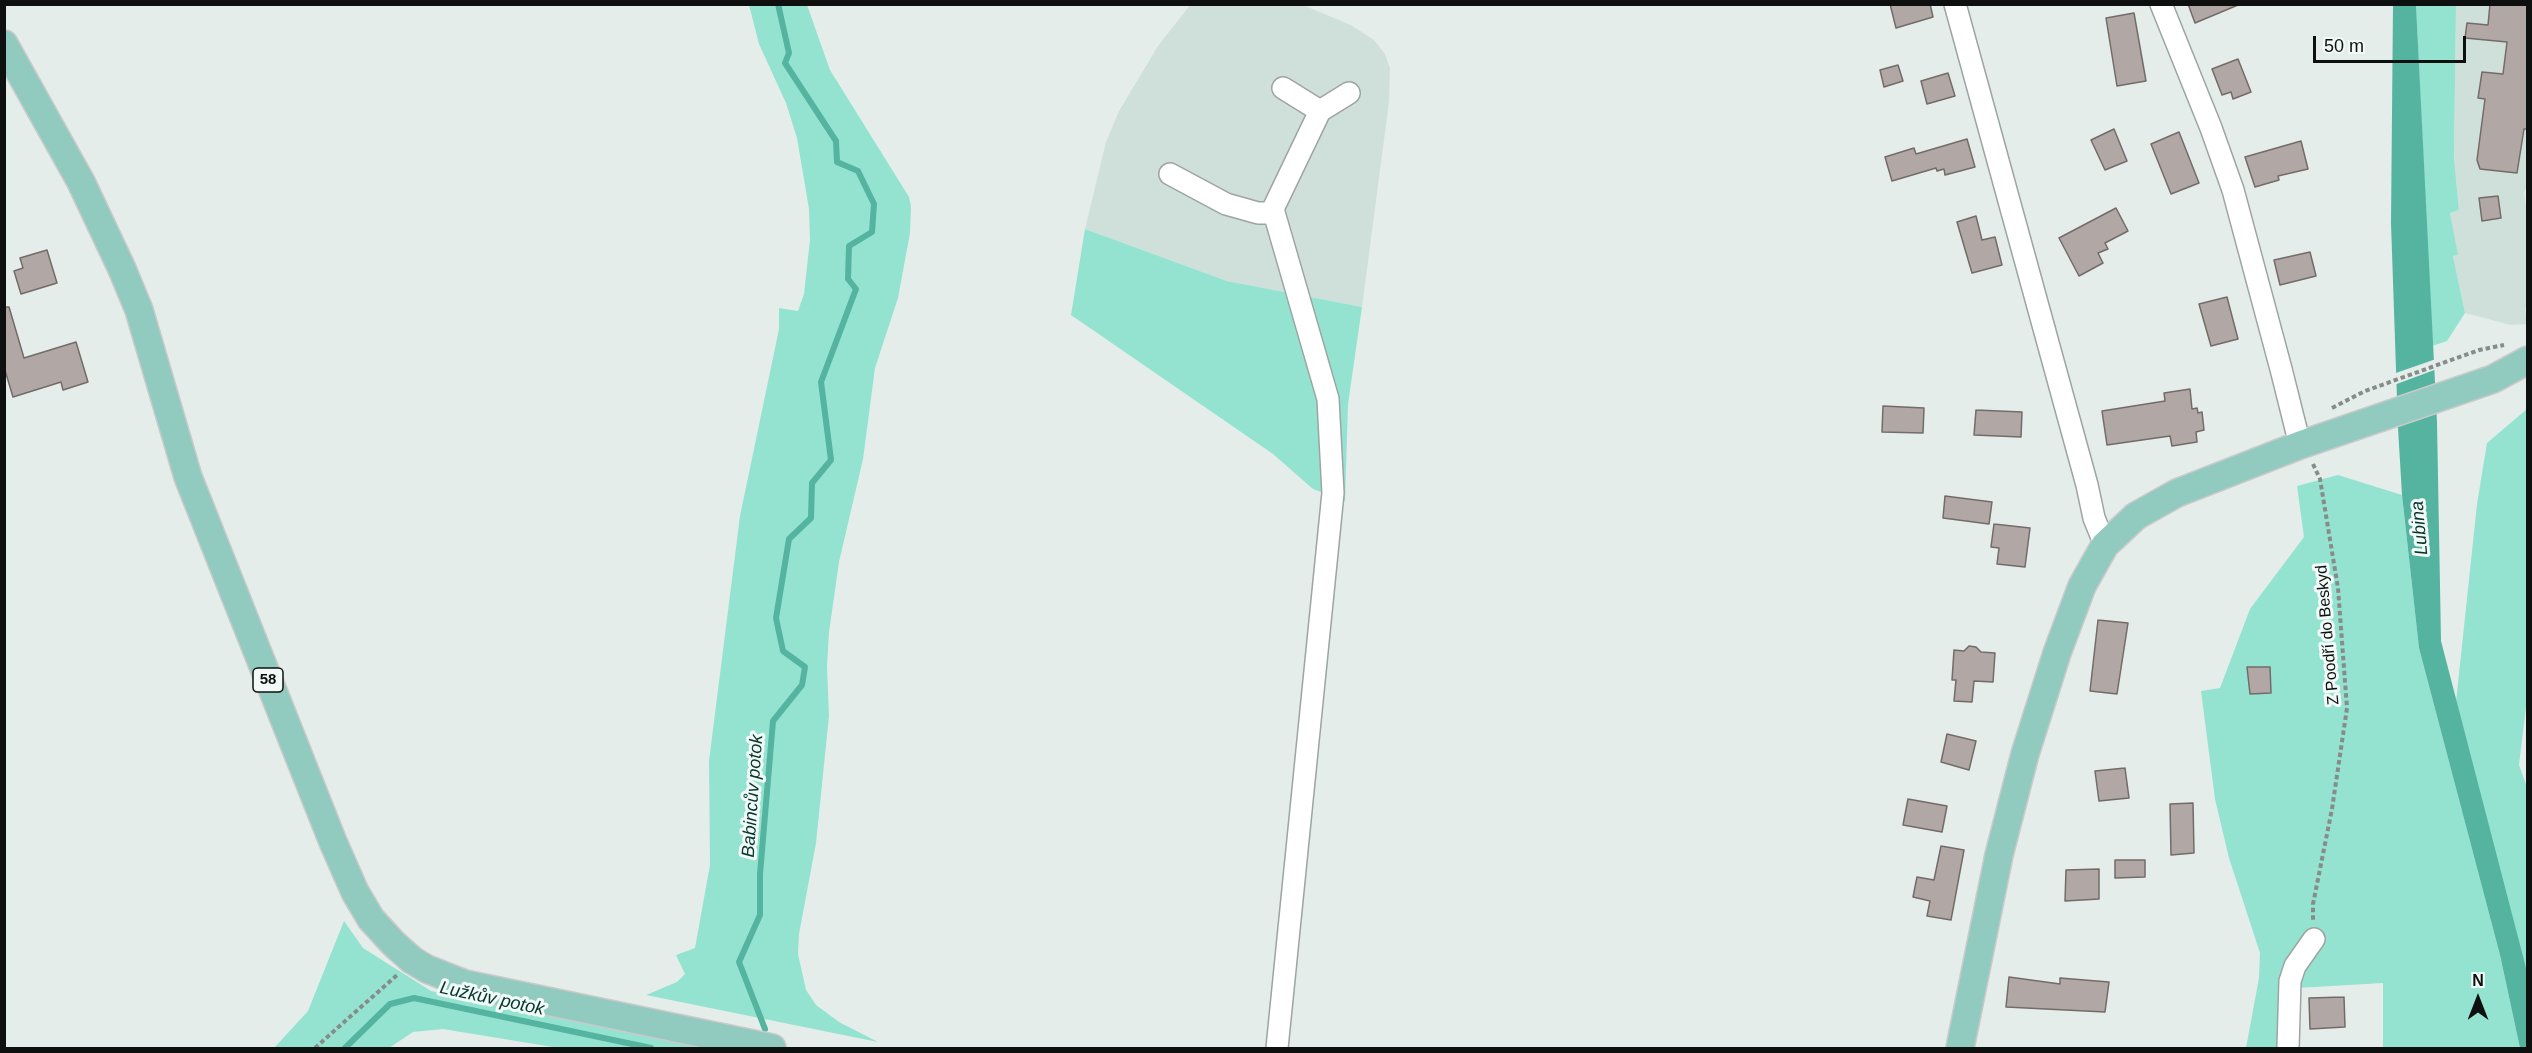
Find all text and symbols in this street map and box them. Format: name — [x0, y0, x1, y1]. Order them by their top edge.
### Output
scale bar — [2316, 24, 2469, 62]
text: 50 m — [2324, 36, 2364, 56]
water label: Lubina — [2407, 500, 2433, 556]
street label: Z Poodří do Beskyd — [2312, 564, 2344, 706]
road number: 58 — [253, 668, 283, 692]
water label: Babincův potok — [738, 734, 768, 858]
north arrow — [2448, 969, 2508, 1029]
text: N — [2472, 972, 2484, 989]
water label: Lužkův potok — [438, 977, 546, 1021]

